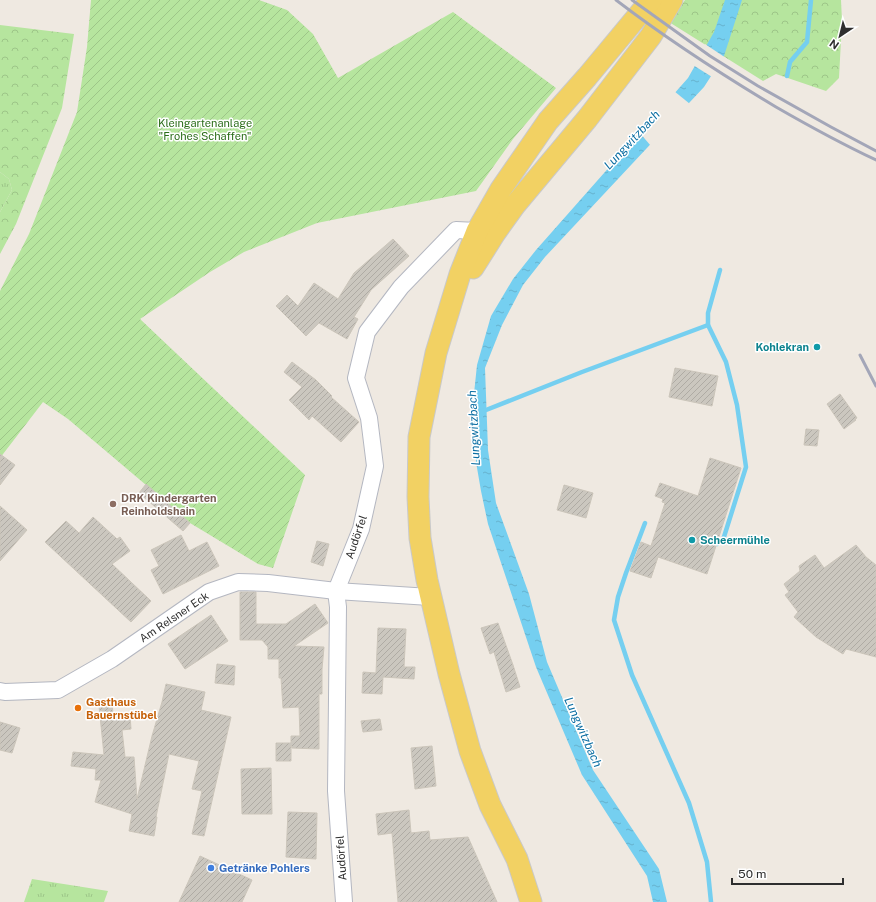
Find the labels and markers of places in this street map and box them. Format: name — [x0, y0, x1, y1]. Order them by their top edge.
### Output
place label: Kohlekran — [755, 341, 809, 353]
marker: Kohlekran — [812, 342, 822, 352]
place label: DRK Kindergarten Reinholdshain — [121, 492, 217, 517]
marker: DRK Kindergarten Reinholdshain — [108, 499, 118, 509]
place label: Scheermühle — [700, 534, 770, 546]
marker: Scheermühle — [687, 535, 697, 545]
place label: Gasthaus Bauernstübel — [86, 696, 158, 721]
marker: Gasthaus Bauernstübel — [73, 703, 83, 713]
place label: Getränke Pohlers — [219, 862, 310, 874]
marker: Getränke Pohlers — [206, 863, 216, 873]

